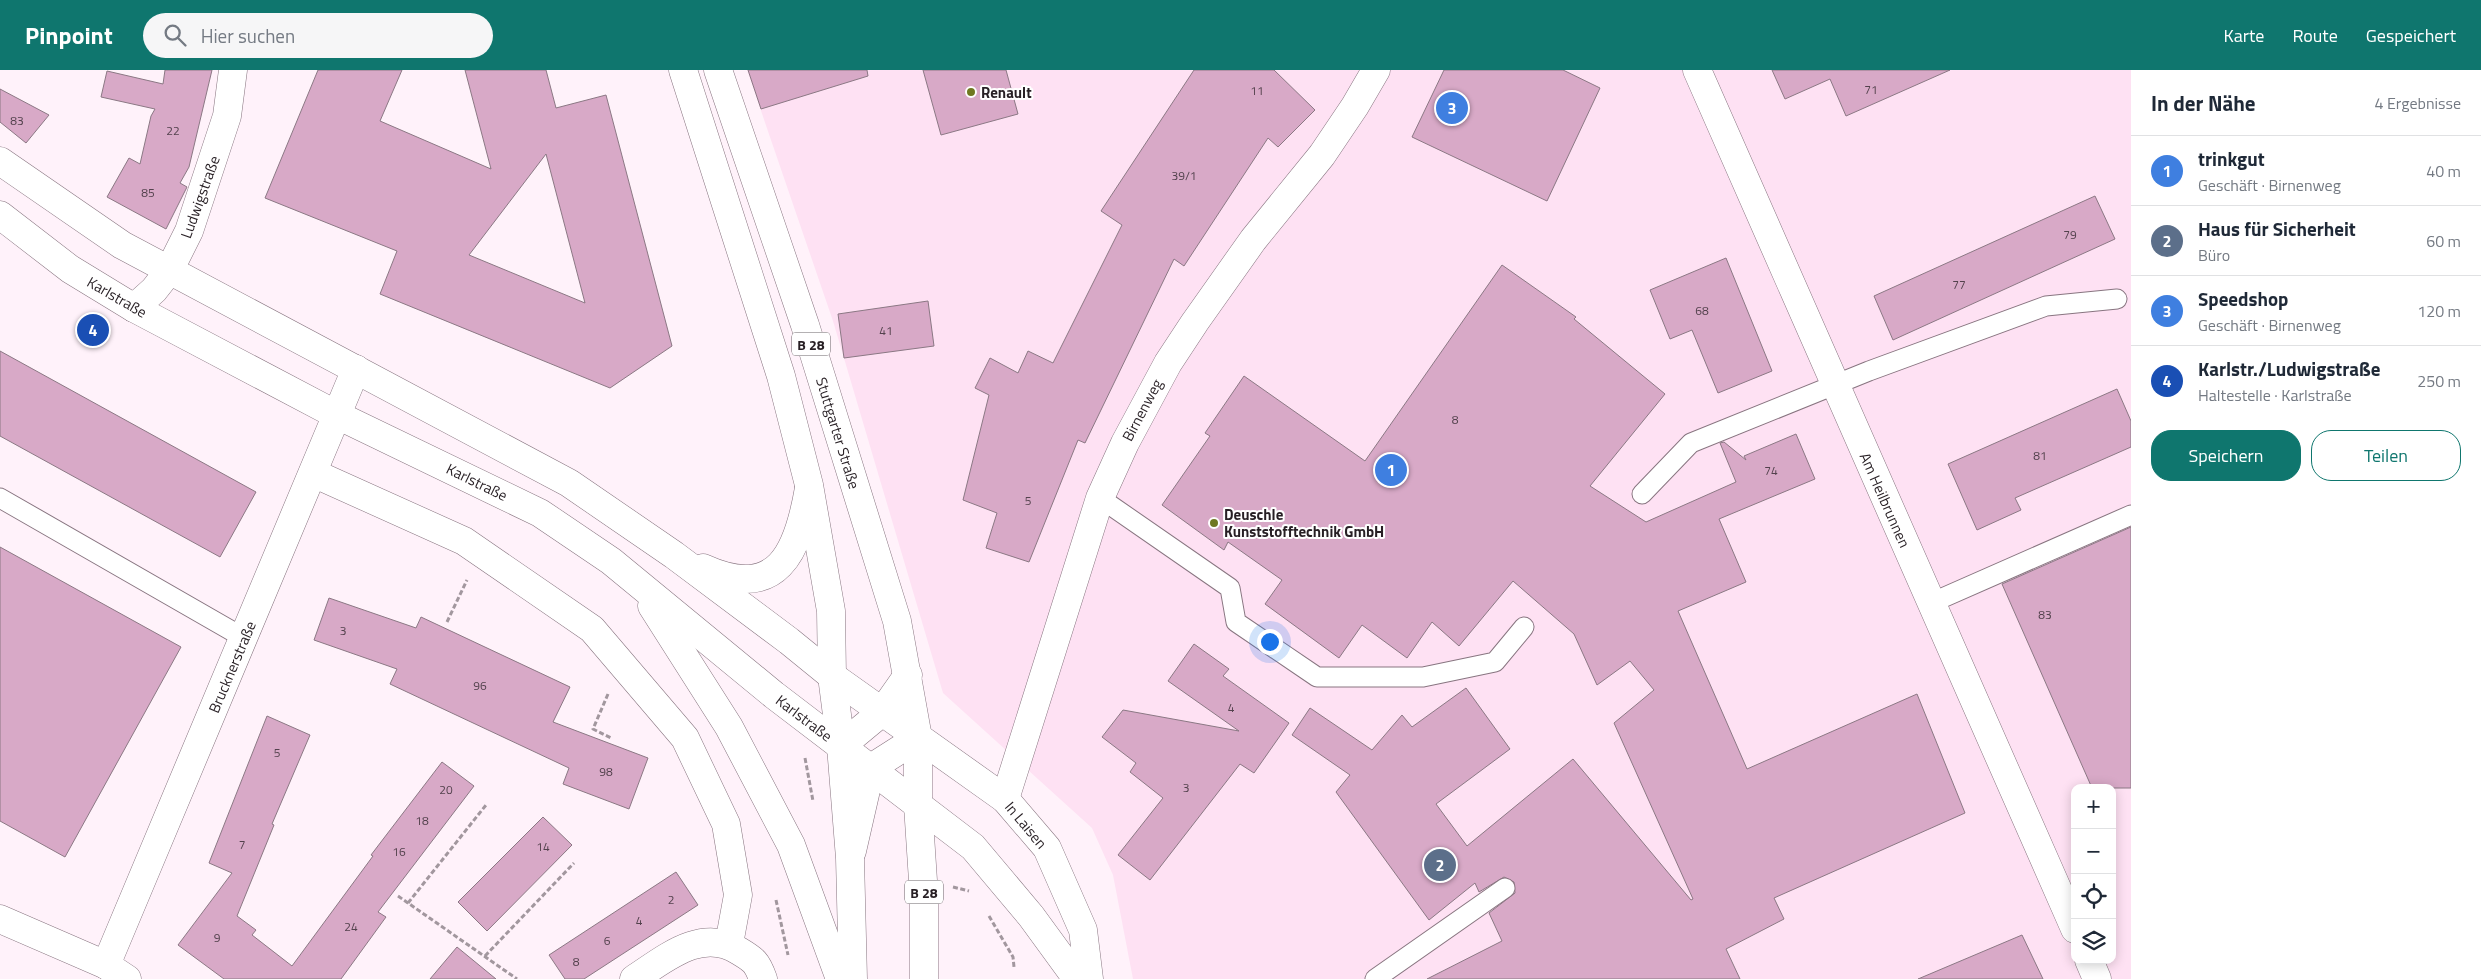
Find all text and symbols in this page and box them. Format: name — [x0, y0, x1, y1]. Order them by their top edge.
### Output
search box — [143, 13, 493, 58]
text: Pinpoint — [25, 17, 113, 53]
icon: search — [161, 21, 189, 49]
text: Hier suchen — [201, 21, 295, 50]
text: Karte — [2223, 22, 2264, 49]
text: Route — [2292, 22, 2338, 49]
text: Gespeichert — [2366, 22, 2456, 49]
house number: 71 — [1864, 80, 1878, 99]
place label: Renault — [981, 81, 1032, 104]
house number: 11 — [1250, 81, 1264, 100]
marker: Renault — [965, 86, 977, 98]
text: In der Nähe — [2151, 87, 2256, 119]
pin: 3 — [1436, 89, 1468, 127]
text: 4 Ergebnisse — [2374, 91, 2461, 115]
house number: 83 — [10, 111, 24, 130]
house number: 22 — [166, 121, 180, 140]
text: trinkgut — [2198, 144, 2265, 173]
street label: Ludwigstraße — [174, 152, 226, 242]
text: 1 — [2163, 159, 2171, 183]
text: 40 m — [2426, 159, 2461, 183]
house number: 39/1 — [1171, 166, 1197, 185]
text: Geschäft · Birnenweg — [2198, 173, 2341, 197]
house number: 85 — [141, 183, 155, 202]
text: Haus für Sicherheit — [2198, 214, 2356, 243]
house number: 79 — [2063, 225, 2077, 244]
text: 2 — [2163, 229, 2171, 253]
text: 60 m — [2426, 229, 2461, 253]
text: Büro — [2198, 243, 2230, 267]
street label: Karlstraße — [83, 271, 151, 323]
house number: 77 — [1952, 275, 1966, 294]
text: Speedshop — [2198, 284, 2288, 313]
text: 3 — [2163, 299, 2171, 323]
text: 120 m — [2417, 299, 2461, 323]
house number: 68 — [1695, 301, 1709, 320]
pin: 4 — [77, 311, 109, 349]
text: Geschäft · Birnenweg — [2198, 313, 2341, 337]
house number: 41 — [879, 321, 893, 340]
road number: B 28 — [792, 332, 830, 356]
text: Karlstr./Ludwigstraße — [2198, 354, 2380, 383]
text: 4 — [2163, 369, 2171, 393]
text: 250 m — [2417, 369, 2461, 393]
street label: Stuttgarter Straße — [810, 374, 866, 492]
street label: Birnenweg — [1116, 374, 1168, 445]
text: Haltestelle · Karlstraße — [2198, 383, 2352, 407]
house number: 8 — [1452, 410, 1459, 429]
button: Speichern — [2151, 430, 2301, 481]
button: Teilen — [2311, 430, 2461, 481]
house number: 81 — [2033, 446, 2047, 465]
street label: Am Heilbrunnen — [1854, 449, 1916, 551]
pin: 1 — [1375, 451, 1407, 489]
street label: Karlstraße — [442, 457, 512, 507]
house number: 74 — [1764, 461, 1778, 480]
house number: 5 — [1025, 491, 1032, 510]
place label: Deuschle Kunststofftechnik GmbH — [1224, 503, 1384, 543]
marker: Deuschle Kunststofftechnik GmbH — [1208, 517, 1220, 529]
house number: 83 — [2038, 605, 2052, 624]
street label: Brucknerstraße — [202, 617, 262, 717]
house number: 3 — [340, 621, 346, 640]
your location — [1257, 629, 1283, 655]
house number: 96 — [473, 676, 487, 695]
street label: Karlstraße — [771, 689, 837, 747]
house number: 4 — [1228, 698, 1235, 717]
house number: 5 — [274, 743, 281, 762]
house number: 98 — [599, 762, 613, 781]
house number: 3 — [1183, 778, 1189, 797]
house number: 20 — [439, 780, 453, 799]
map controls — [2071, 784, 2116, 964]
button: + — [2071, 784, 2116, 829]
street label: In Laisen — [999, 796, 1053, 854]
house number: 18 — [415, 811, 429, 830]
button: − — [2071, 829, 2116, 874]
house number: 7 — [239, 835, 245, 854]
house number: 14 — [536, 837, 550, 856]
house number: 16 — [392, 842, 406, 861]
pin: 2 — [1424, 846, 1456, 884]
button: locate — [2071, 874, 2116, 919]
road number: B 28 — [905, 880, 943, 904]
house number: 2 — [668, 890, 674, 909]
house number: 4 — [636, 911, 643, 930]
house number: 24 — [344, 917, 358, 936]
button: layers — [2071, 919, 2116, 964]
house number: 9 — [214, 928, 221, 947]
house number: 6 — [604, 931, 611, 950]
house number: 8 — [573, 952, 580, 971]

